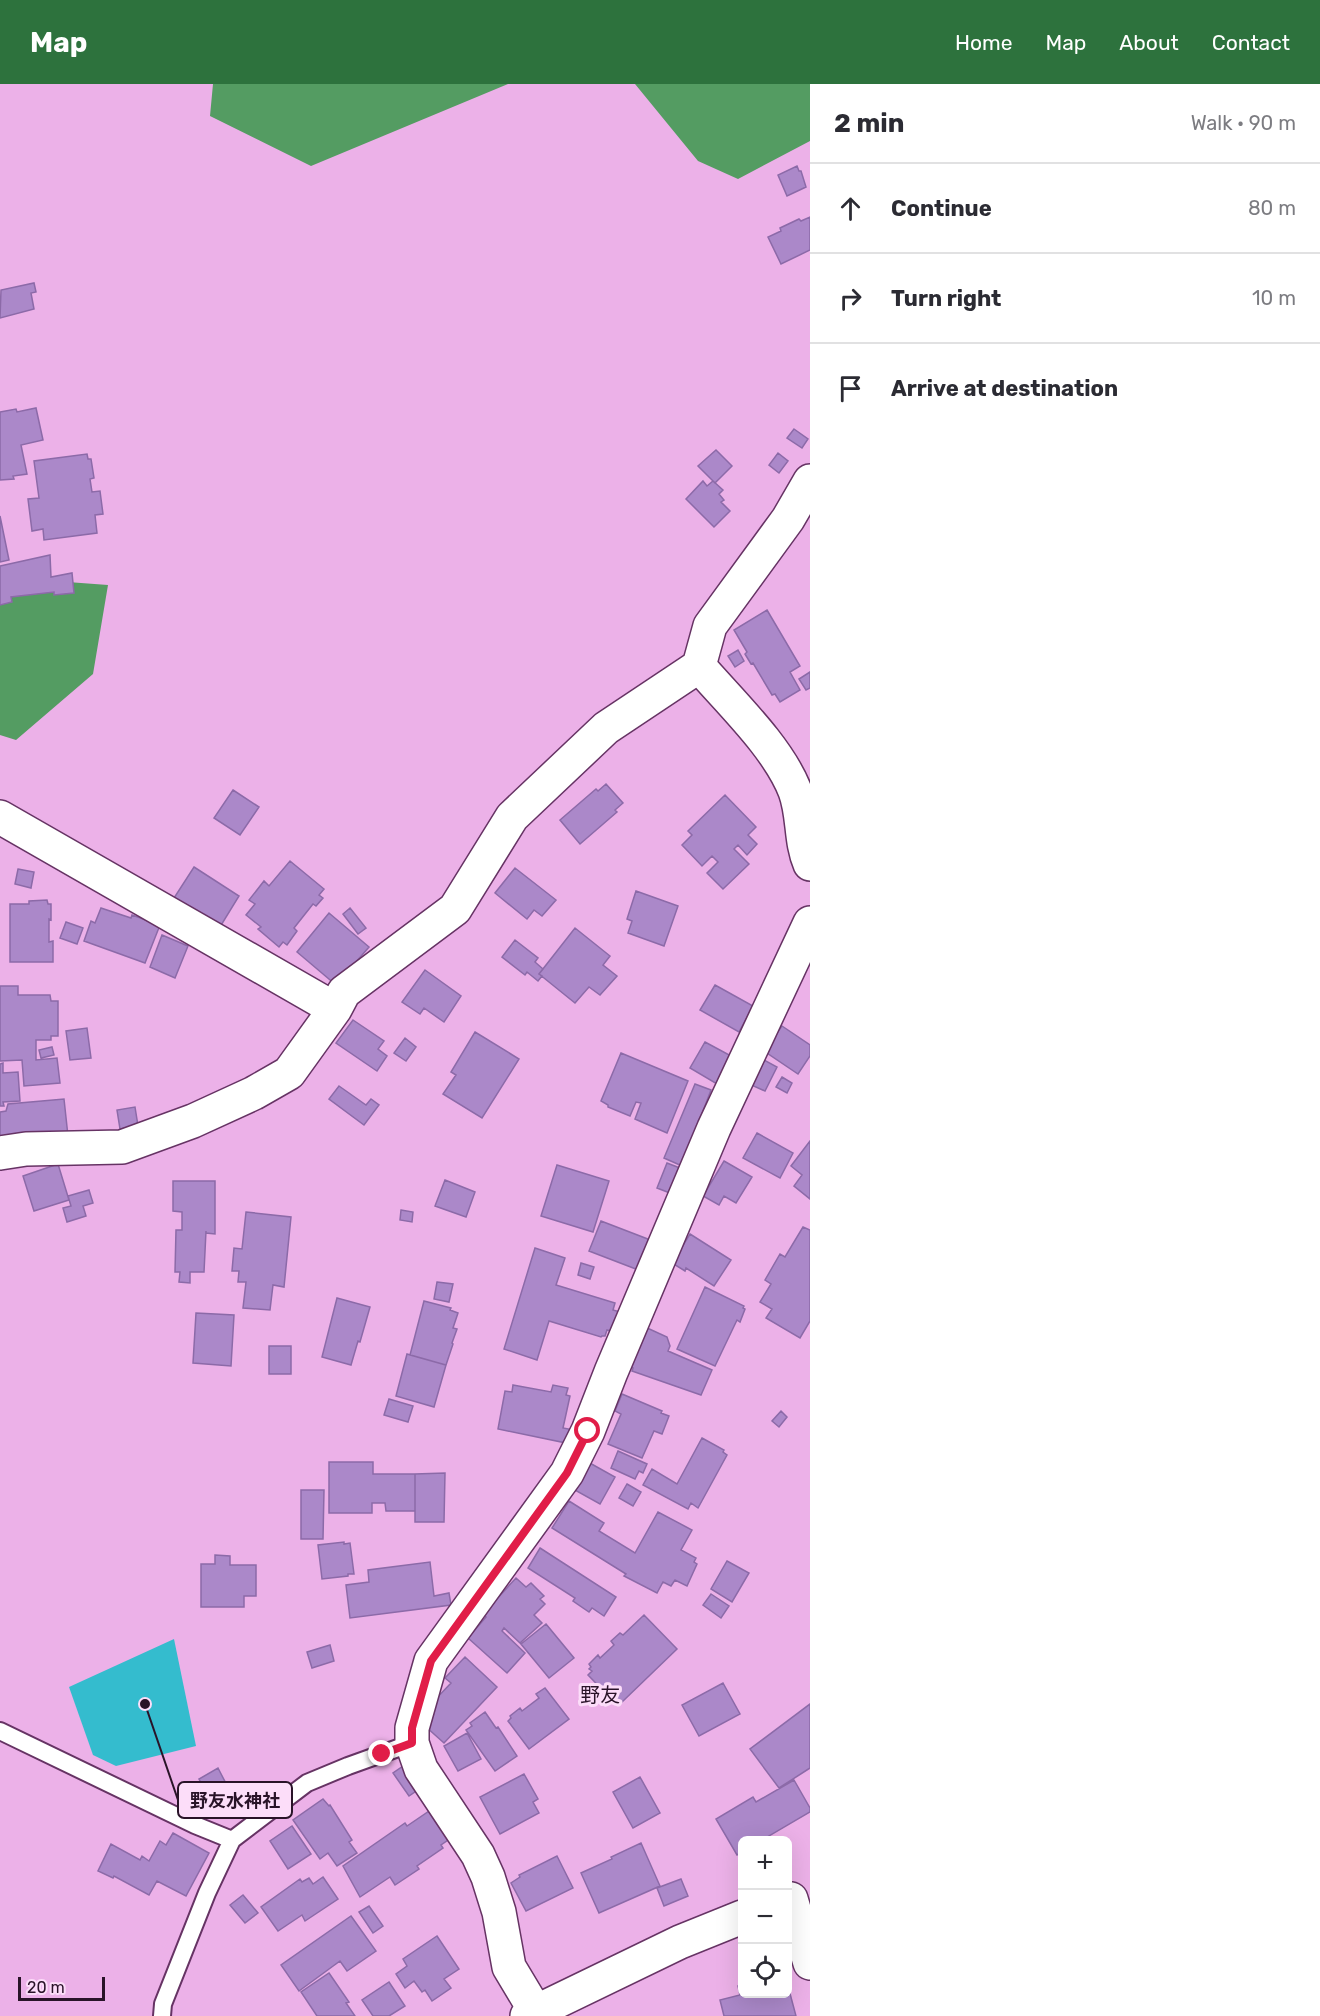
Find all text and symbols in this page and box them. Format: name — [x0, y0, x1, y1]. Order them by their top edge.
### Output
text: Map — [30, 26, 87, 59]
text: Home — [955, 30, 1012, 55]
text: Map — [1045, 30, 1086, 55]
text: About — [1119, 30, 1179, 55]
text: Contact — [1212, 30, 1290, 55]
text: 2 min — [834, 108, 904, 139]
text: Walk · 90 m — [1191, 111, 1296, 135]
icon: ahead — [834, 192, 867, 225]
text: Continue — [891, 195, 992, 222]
text: 80 m — [1248, 196, 1296, 220]
icon: right — [834, 282, 867, 315]
text: Turn right — [891, 285, 1001, 312]
text: 10 m — [1252, 286, 1296, 310]
icon: arrive — [834, 372, 867, 405]
text: Arrive at destination — [891, 375, 1118, 402]
route start — [574, 1417, 600, 1443]
district label: 野友 — [580, 1683, 620, 1707]
route end — [368, 1740, 394, 1766]
callout: 野友水神社 — [178, 1782, 292, 1818]
text: 野友水神社 — [190, 1790, 280, 1812]
map controls — [738, 1836, 792, 1998]
button: + — [738, 1836, 792, 1890]
button: − — [738, 1890, 792, 1944]
button: locate — [738, 1944, 792, 1998]
scale bar — [18, 1974, 105, 2002]
text: 20 m — [27, 1978, 65, 1997]

